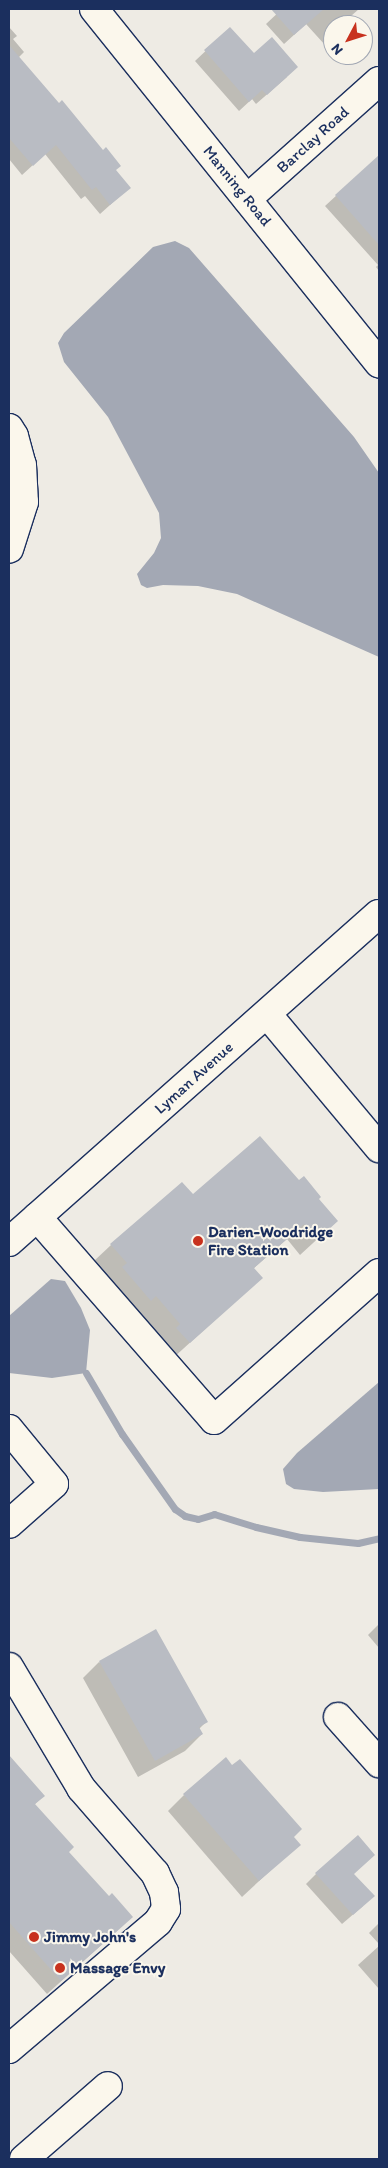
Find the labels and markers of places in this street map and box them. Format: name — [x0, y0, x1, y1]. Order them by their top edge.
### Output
place label: Darien-Woodridge Fire Station — [208, 1222, 333, 1260]
marker: Darien-Woodridge Fire Station — [192, 1235, 204, 1247]
place label: Jimmy John's — [44, 1927, 136, 1947]
marker: Jimmy John's — [28, 1931, 40, 1943]
place label: Massage Envy — [70, 1958, 165, 1978]
marker: Massage Envy — [54, 1962, 66, 1974]

